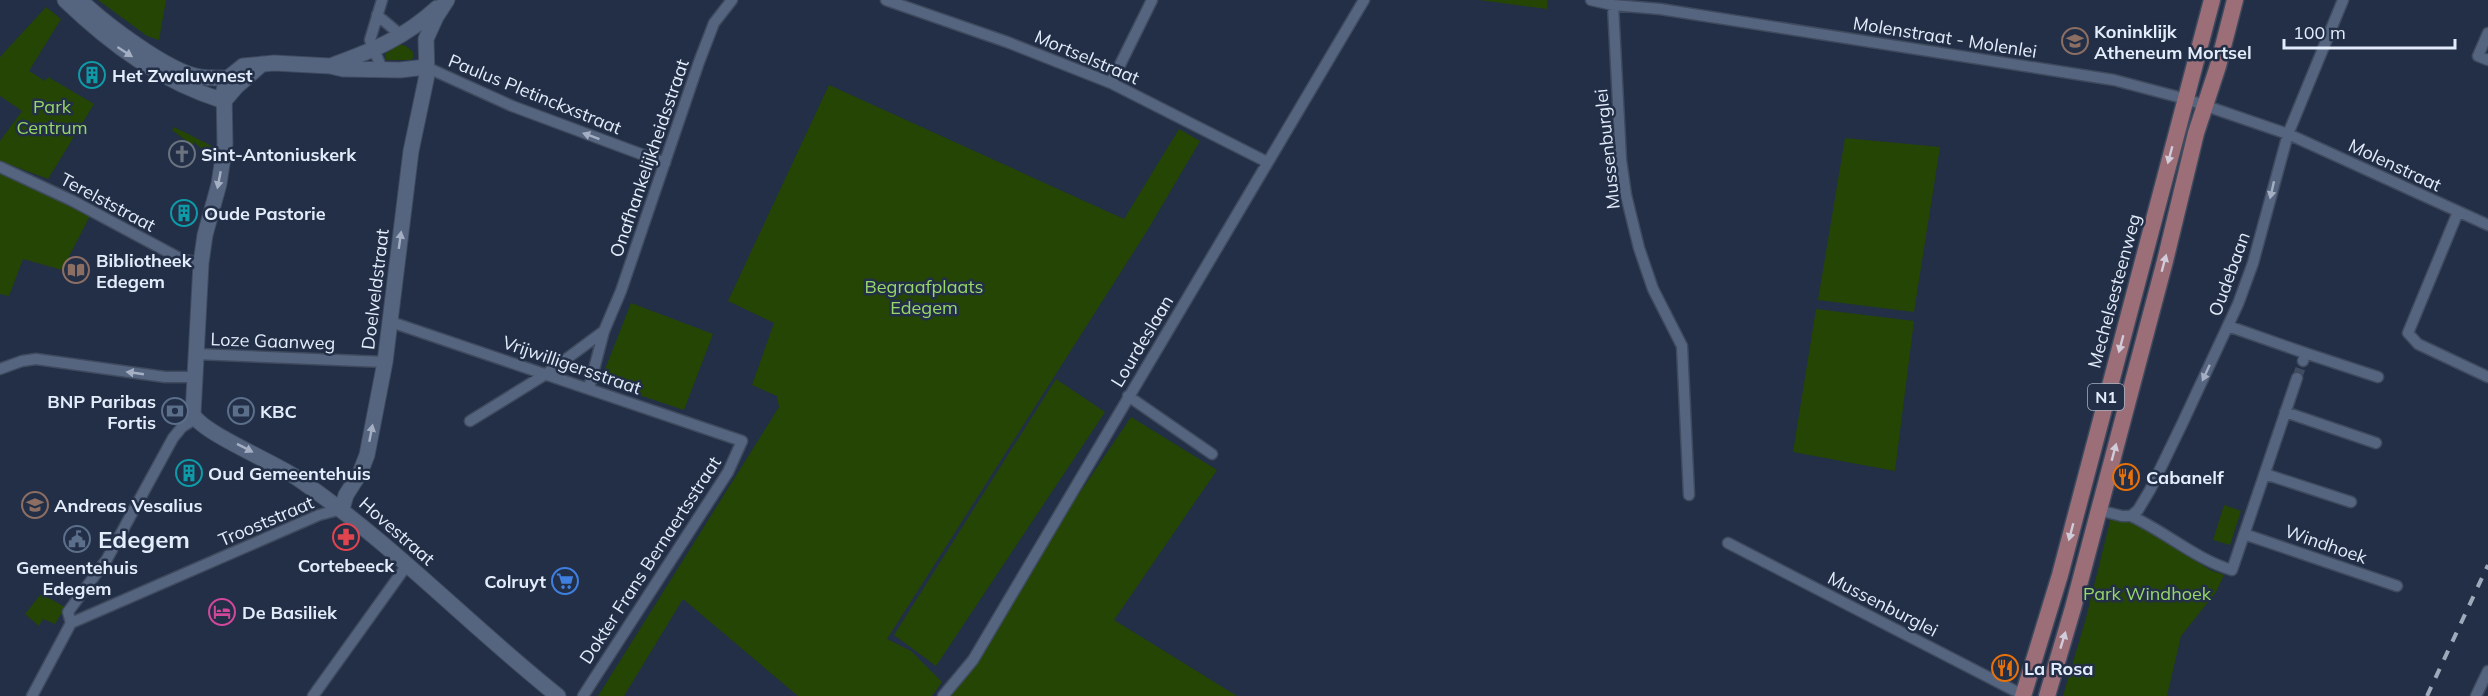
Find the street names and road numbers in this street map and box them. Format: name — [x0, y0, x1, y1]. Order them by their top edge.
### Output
street label: Molenstraat - Molenlei — [1852, 11, 2038, 63]
street label: Mortselstraat — [1031, 25, 1143, 89]
street label: Paulus Pletinckxstraat — [445, 49, 625, 139]
street label: Onafhankelijkheidsstraat — [604, 56, 694, 260]
street label: Mussenburglei — [1589, 88, 1625, 210]
street label: Molenstraat — [2345, 133, 2445, 197]
street label: Terelststraat — [57, 167, 159, 237]
street label: Mechelsesteenweg — [2082, 211, 2146, 371]
street label: Doelveldstraat — [356, 227, 394, 351]
street label: Oudebaan — [2203, 229, 2255, 319]
street label: Lourdeslaan — [1106, 291, 1178, 391]
street label: Loze Gaanweg — [210, 327, 336, 355]
street label: Vrijwilligersstraat — [500, 331, 644, 399]
road number: N1 — [2088, 384, 2124, 410]
street label: Dokter Frans Bernaertsstraat — [574, 452, 726, 668]
street label: Trooststraat — [215, 491, 317, 551]
street label: Hovestraat — [354, 492, 440, 570]
street label: Windhoek — [2282, 519, 2371, 569]
street label: Mussenburglei — [1824, 566, 1942, 642]

